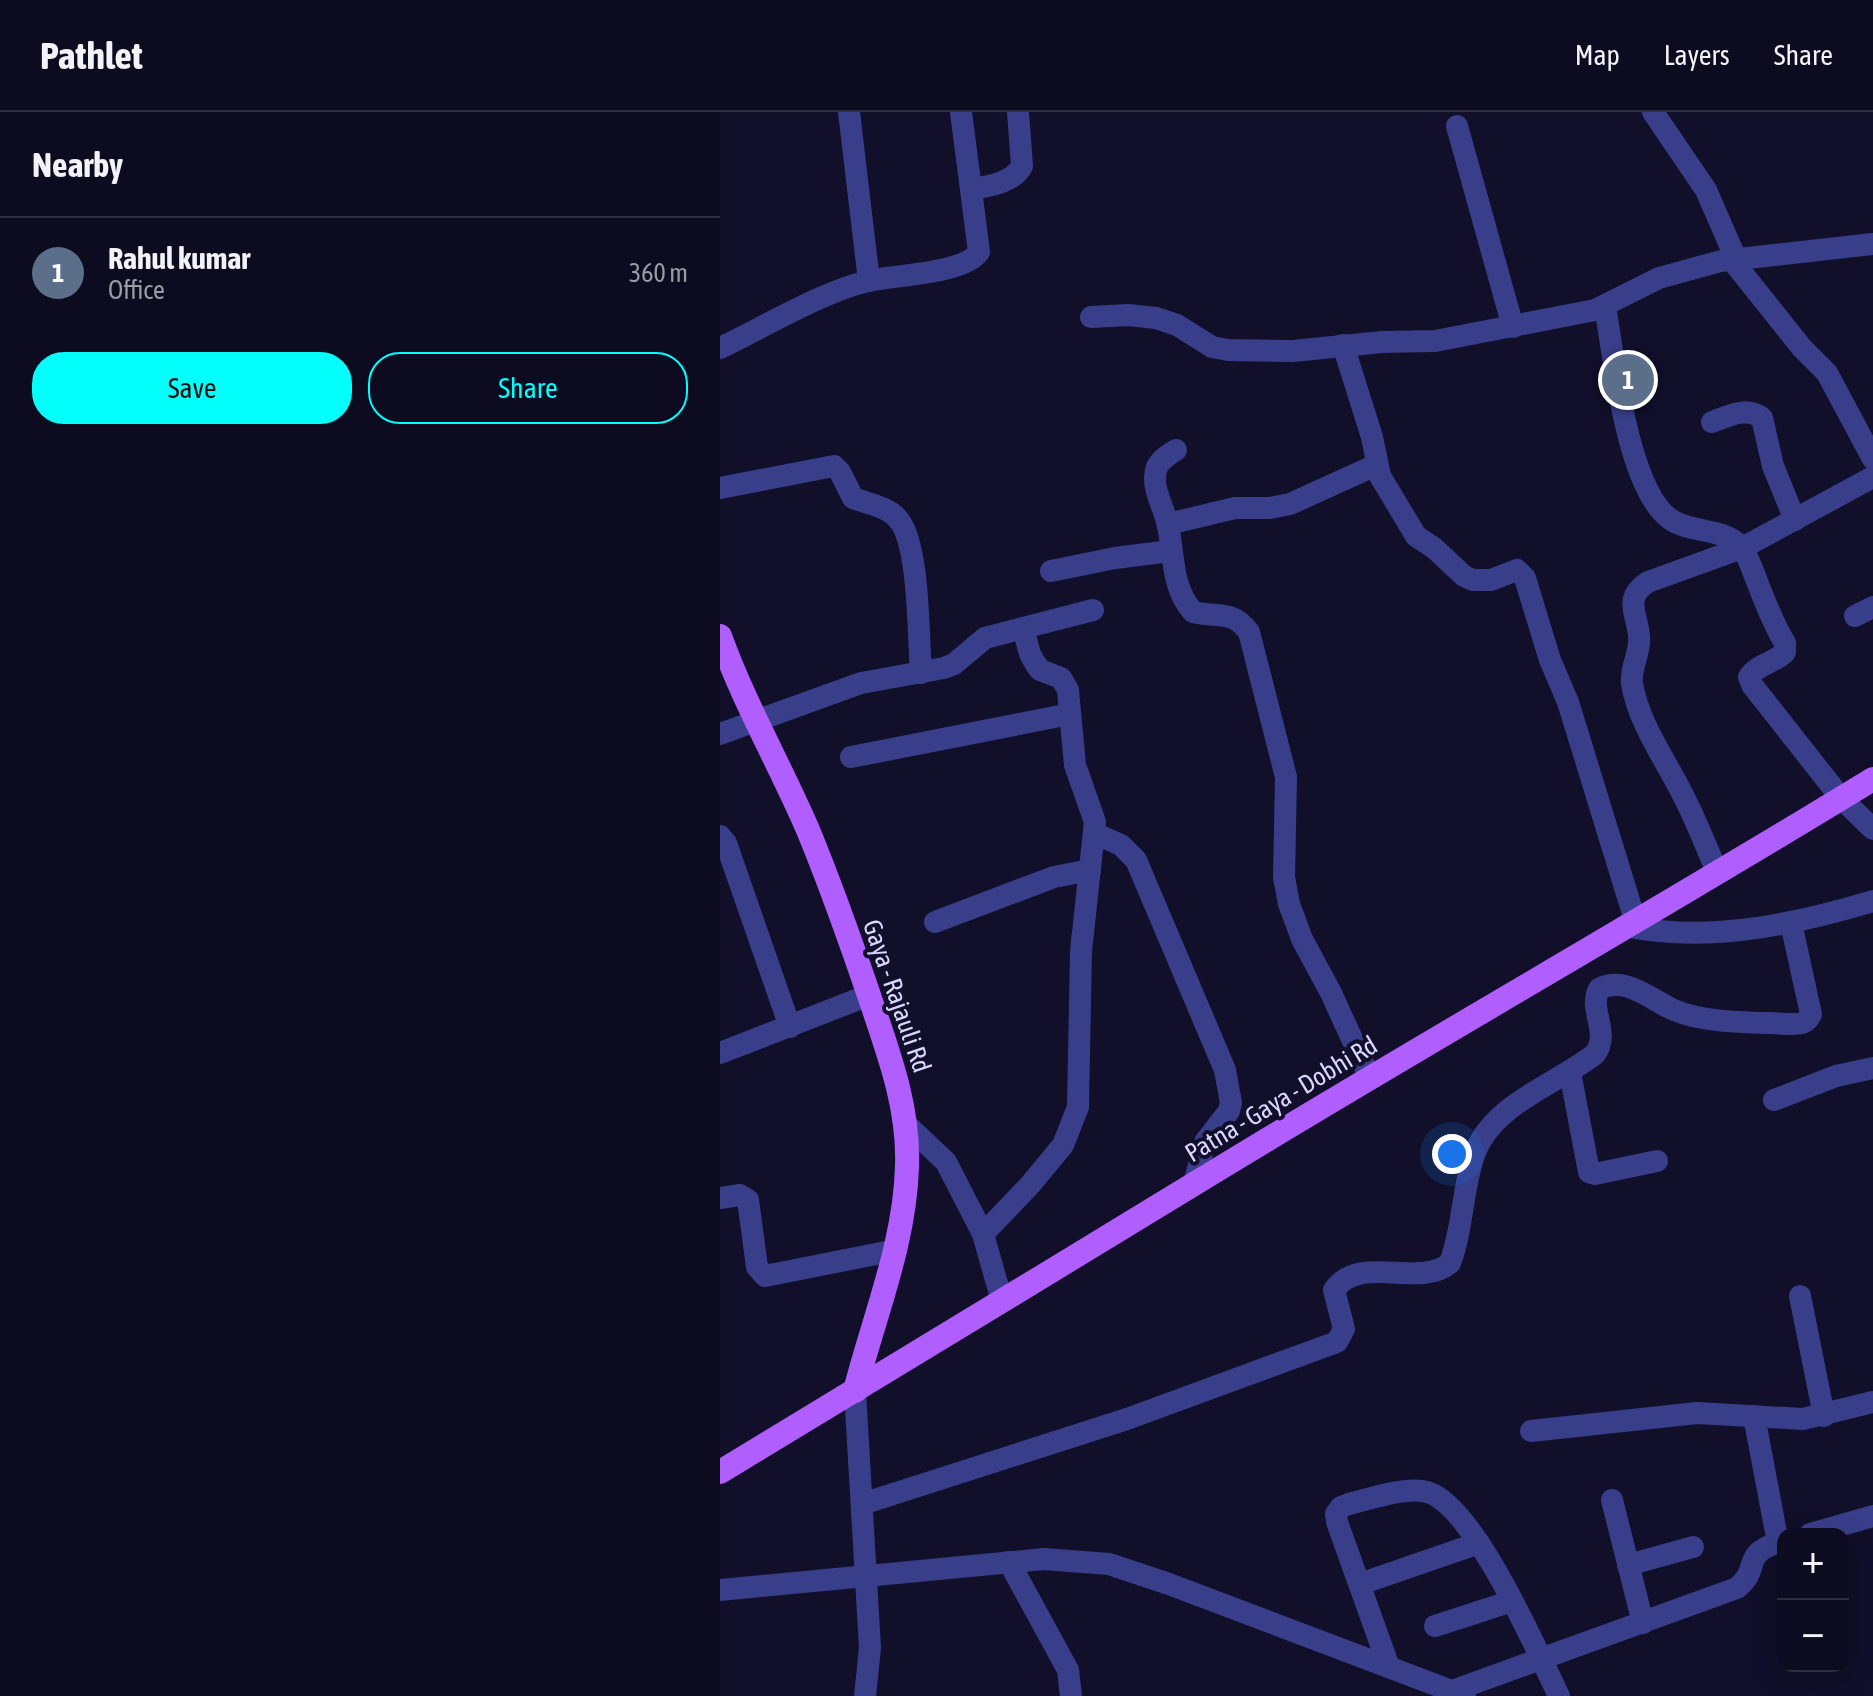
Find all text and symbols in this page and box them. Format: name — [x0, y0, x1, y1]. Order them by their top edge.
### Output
text: Pathlet — [40, 34, 143, 77]
text: Map — [1575, 39, 1620, 71]
text: Layers — [1664, 39, 1730, 71]
text: Share — [1774, 39, 1833, 71]
text: Nearby — [32, 145, 123, 184]
text: Rahul kumar — [108, 241, 250, 275]
text: 1 — [52, 258, 64, 288]
text: 360 m — [629, 258, 688, 288]
text: Office — [108, 275, 165, 305]
pin: 1 — [1602, 350, 1654, 410]
button: Save — [32, 352, 352, 424]
button: Share — [368, 352, 688, 424]
street label: Gaya - Rajauli Rd — [857, 916, 937, 1076]
street label: Patna - Gaya - Dobhi Rd — [1180, 1030, 1382, 1168]
your location — [1432, 1134, 1472, 1174]
map controls — [1777, 1528, 1849, 1672]
button: + — [1777, 1528, 1849, 1600]
button: − — [1777, 1600, 1849, 1672]

